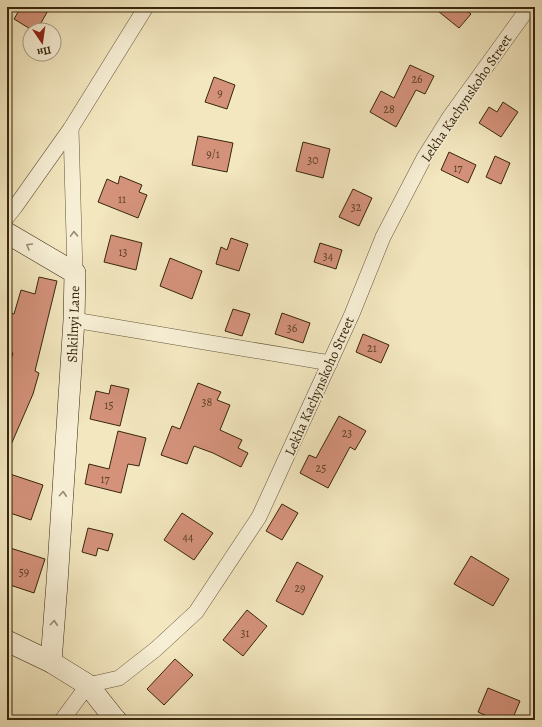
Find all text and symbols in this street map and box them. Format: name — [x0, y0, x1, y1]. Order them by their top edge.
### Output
north arrow — [22, 22, 62, 62]
street label: Lekha Kachynskoho Street — [417, 30, 517, 166]
text: Пн — [35, 42, 53, 60]
house number: 26 — [411, 71, 423, 87]
house number: 9 — [217, 85, 223, 101]
house number: 28 — [383, 101, 395, 117]
house number: 9/1 — [206, 146, 220, 162]
house number: 30 — [307, 152, 319, 168]
house number: 17 — [453, 160, 464, 176]
house number: 11 — [118, 191, 126, 207]
house number: 32 — [351, 199, 362, 215]
one-way arrow — [70, 231, 78, 237]
one-way arrow — [26, 244, 33, 251]
house number: 13 — [118, 244, 128, 260]
house number: 34 — [323, 248, 334, 264]
street label: Shkilnyi Lane — [63, 285, 84, 363]
street label: Lekha Kachynskoho Street — [280, 313, 359, 459]
house number: 36 — [287, 320, 298, 336]
house number: 21 — [367, 340, 377, 356]
house number: 38 — [202, 394, 213, 410]
house number: 15 — [104, 397, 114, 413]
house number: 23 — [342, 425, 352, 441]
house number: 25 — [316, 460, 326, 476]
house number: 17 — [100, 471, 111, 487]
one-way arrow — [59, 491, 68, 497]
house number: 44 — [183, 529, 194, 545]
house number: 59 — [19, 564, 29, 580]
house number: 29 — [294, 580, 306, 596]
one-way arrow — [50, 620, 59, 626]
house number: 31 — [240, 625, 250, 641]

